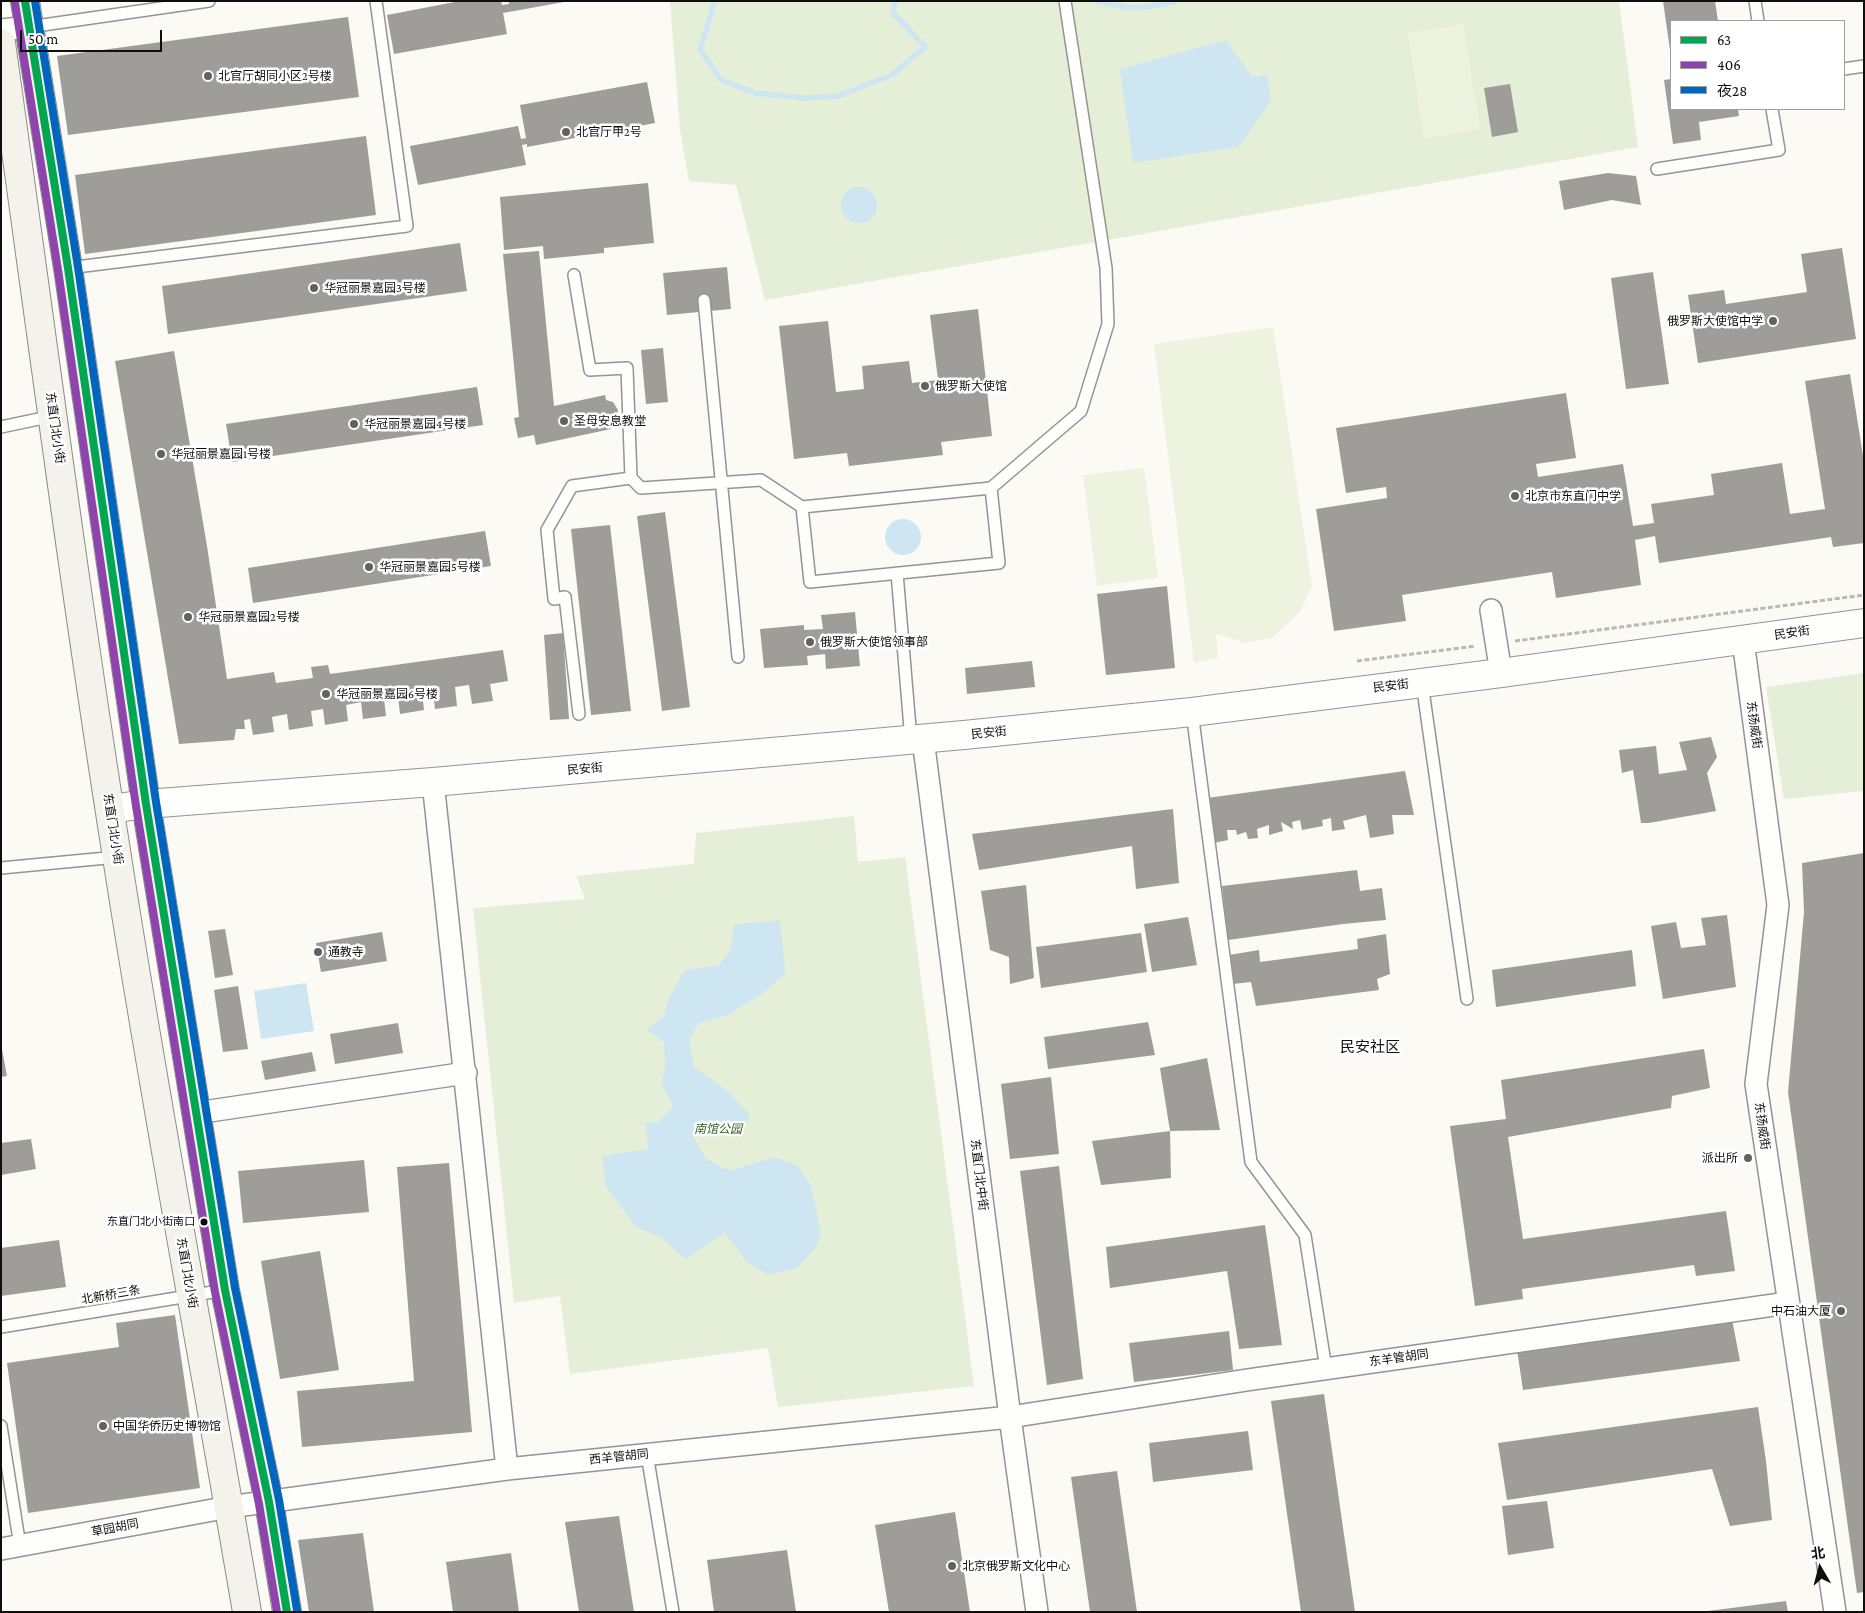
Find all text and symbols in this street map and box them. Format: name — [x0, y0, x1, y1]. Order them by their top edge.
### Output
scale bar — [22, 20, 165, 52]
legend — [1670, 20, 1845, 110]
text: 50 m — [28, 31, 58, 47]
text: 63 — [1717, 32, 1731, 48]
text: 406 — [1717, 57, 1741, 73]
place label: 北官厅胡同小区2号楼 — [218, 69, 332, 83]
marker: 北官厅胡同小区2号楼 — [202, 70, 214, 82]
text: 夜28 — [1717, 83, 1747, 99]
place label: 北官厅甲2号 — [576, 125, 642, 139]
marker: 北官厅甲2号 — [560, 126, 572, 138]
place label: 华冠丽景嘉园3号楼 — [324, 281, 426, 295]
marker: 华冠丽景嘉园3号楼 — [308, 282, 320, 294]
place label: 俄罗斯大使馆中学 — [1667, 314, 1763, 328]
marker: 俄罗斯大使馆中学 — [1767, 315, 1779, 327]
place label: 俄罗斯大使馆 — [935, 379, 1007, 393]
marker: 俄罗斯大使馆 — [919, 380, 931, 392]
street label: 东直门北小街 — [43, 391, 67, 465]
place label: 圣母安息教堂 — [574, 414, 646, 428]
marker: 圣母安息教堂 — [558, 415, 570, 427]
place label: 华冠丽景嘉园4号楼 — [364, 417, 466, 431]
marker: 华冠丽景嘉园4号楼 — [348, 418, 360, 430]
place label: 华冠丽景嘉园1号楼 — [171, 447, 271, 461]
marker: 华冠丽景嘉园1号楼 — [155, 448, 167, 460]
place label: 北京市东直门中学 — [1525, 489, 1621, 503]
marker: 北京市东直门中学 — [1509, 490, 1521, 502]
place label: 华冠丽景嘉园5号楼 — [379, 560, 481, 574]
marker: 华冠丽景嘉园5号楼 — [363, 561, 375, 573]
place label: 华冠丽景嘉园2号楼 — [198, 610, 300, 624]
marker: 华冠丽景嘉园2号楼 — [182, 611, 194, 623]
street label: 民安街 — [1773, 623, 1811, 643]
place label: 俄罗斯大使馆领事部 — [820, 635, 928, 649]
marker: 俄罗斯大使馆领事部 — [804, 636, 816, 648]
street label: 民安街 — [1372, 677, 1410, 695]
place label: 华冠丽景嘉园6号楼 — [336, 687, 438, 701]
marker: 华冠丽景嘉园6号楼 — [320, 688, 332, 700]
street label: 东扬威街 — [1744, 700, 1764, 750]
street label: 民安街 — [970, 724, 1008, 742]
street label: 民安街 — [566, 760, 604, 778]
street label: 东直门北小街 — [100, 792, 126, 866]
place label: 通教寺 — [328, 945, 364, 959]
marker: 通教寺 — [312, 946, 324, 958]
district label: 民安社区 — [1340, 1038, 1400, 1056]
street label: 东扬威街 — [1752, 1101, 1772, 1151]
park label: 南馆公园 — [694, 1122, 742, 1136]
street label: 东直门北中街 — [967, 1138, 991, 1212]
place label: 派出所 — [1702, 1151, 1738, 1165]
marker: 派出所 — [1742, 1152, 1754, 1164]
place label: 东直门北小街南口 — [107, 1215, 195, 1229]
marker: 东直门北小街南口 — [199, 1217, 209, 1227]
street label: 东直门北小街 — [174, 1236, 200, 1310]
street label: 北新桥三条 — [80, 1283, 142, 1307]
place label: 中石油大厦 — [1771, 1304, 1831, 1318]
marker: 中石油大厦 — [1835, 1305, 1847, 1317]
street label: 东羊管胡同 — [1368, 1347, 1430, 1369]
place label: 中国华侨历史博物馆 — [113, 1419, 221, 1433]
marker: 中国华侨历史博物馆 — [97, 1420, 109, 1432]
street label: 西羊管胡同 — [588, 1447, 650, 1467]
street label: 草园胡同 — [90, 1516, 140, 1540]
north arrow — [1795, 1543, 1845, 1593]
text: 北 — [1810, 1544, 1826, 1562]
place label: 北京俄罗斯文化中心 — [962, 1559, 1070, 1573]
marker: 北京俄罗斯文化中心 — [946, 1560, 958, 1572]

